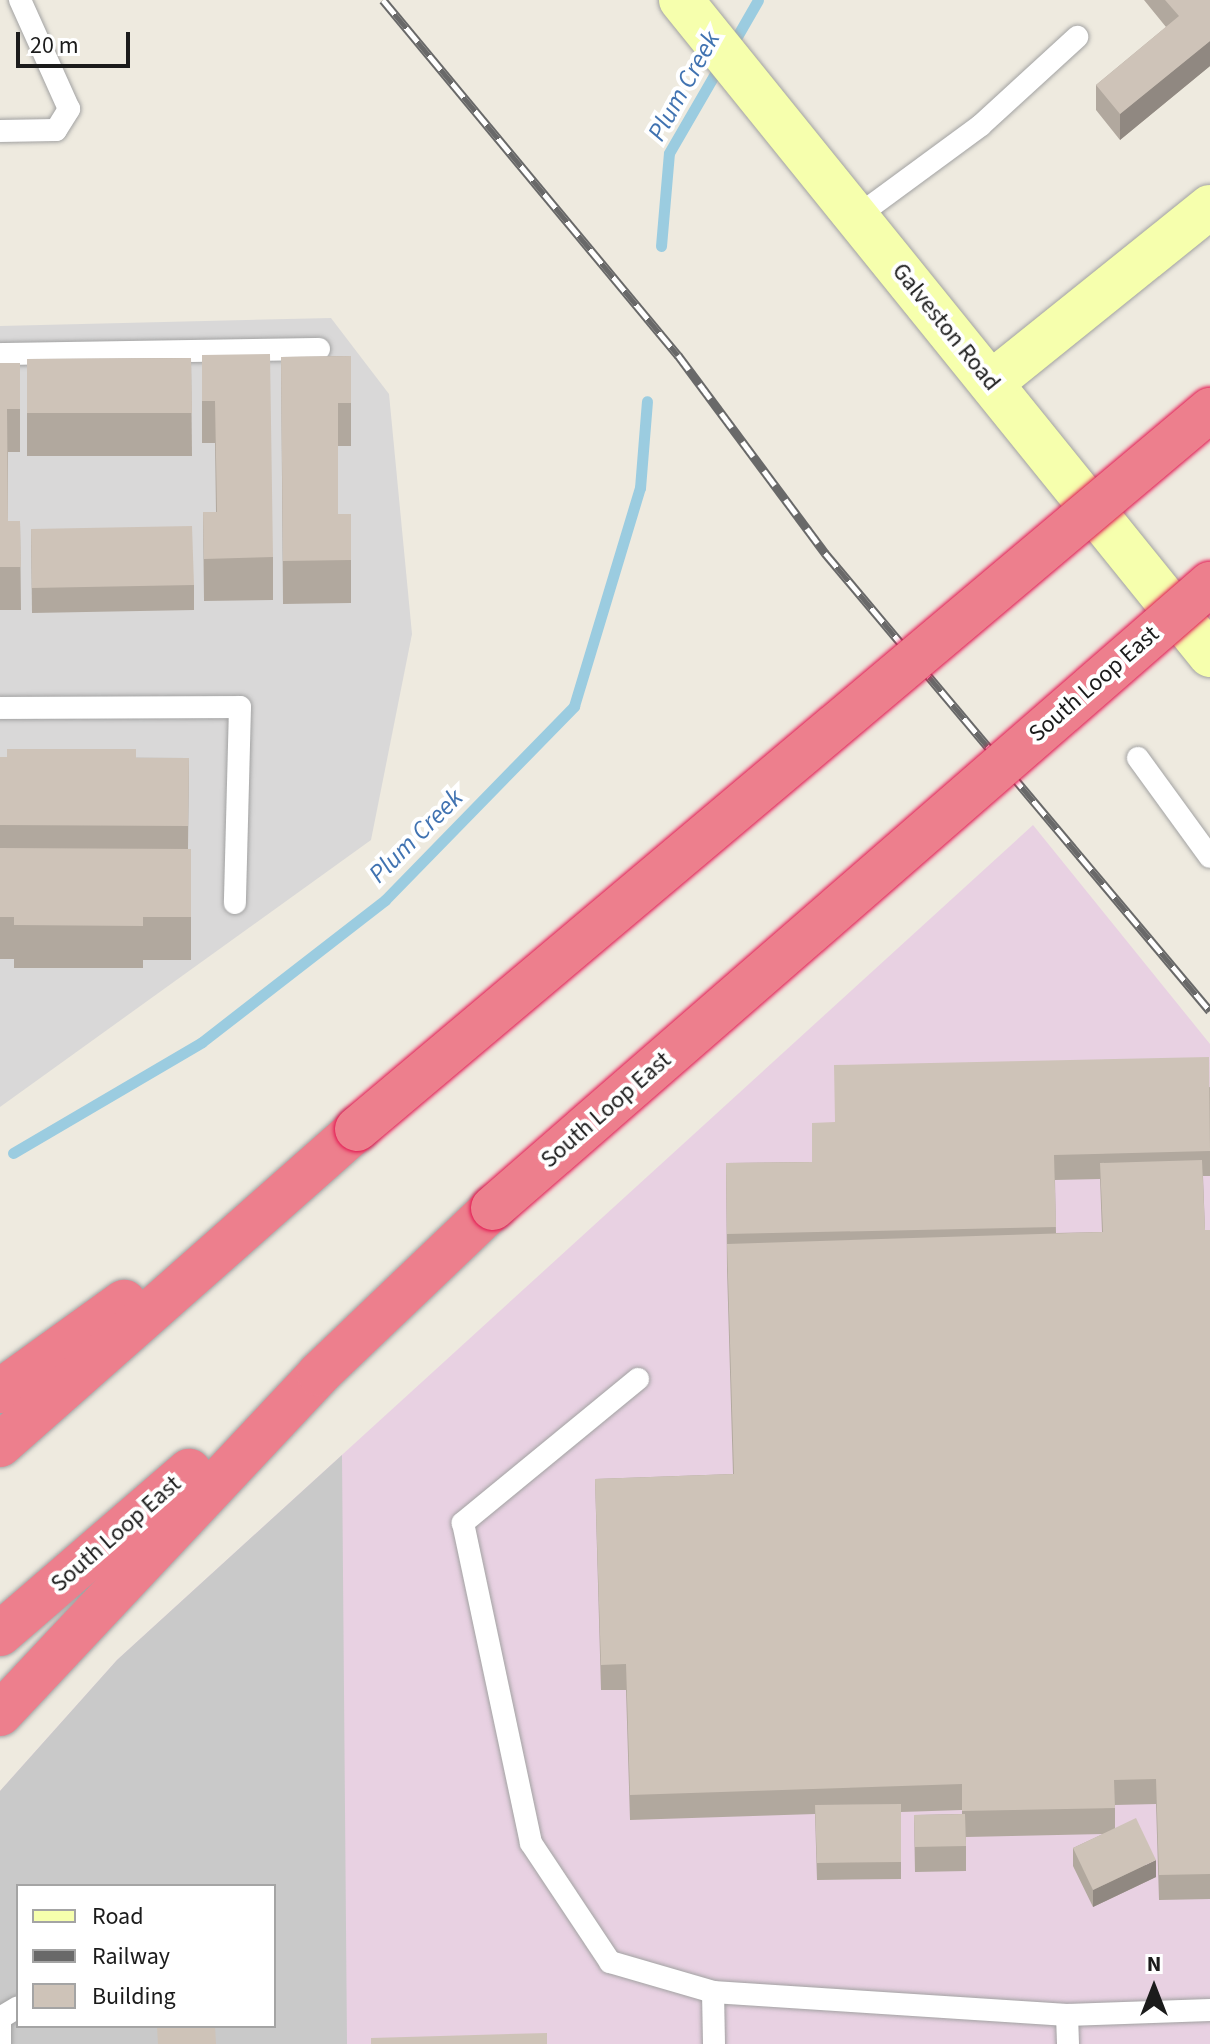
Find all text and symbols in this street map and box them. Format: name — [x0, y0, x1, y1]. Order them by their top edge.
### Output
scale bar — [20, 16, 134, 66]
water label: Plum Creek — [641, 26, 727, 146]
text: 20 m — [30, 28, 79, 63]
street label: Galveston Road — [886, 257, 1006, 397]
street label: South Loop East — [1023, 620, 1165, 748]
water label: Plum Creek — [362, 782, 470, 890]
street label: South Loop East — [535, 1046, 677, 1174]
street label: South Loop East — [45, 1470, 187, 1598]
legend — [16, 1884, 276, 2028]
text: Road — [92, 1899, 144, 1934]
text: Railway — [92, 1939, 170, 1974]
north arrow — [1114, 1948, 1194, 2028]
text: N — [1147, 1948, 1161, 1980]
text: Building — [92, 1979, 176, 2014]

